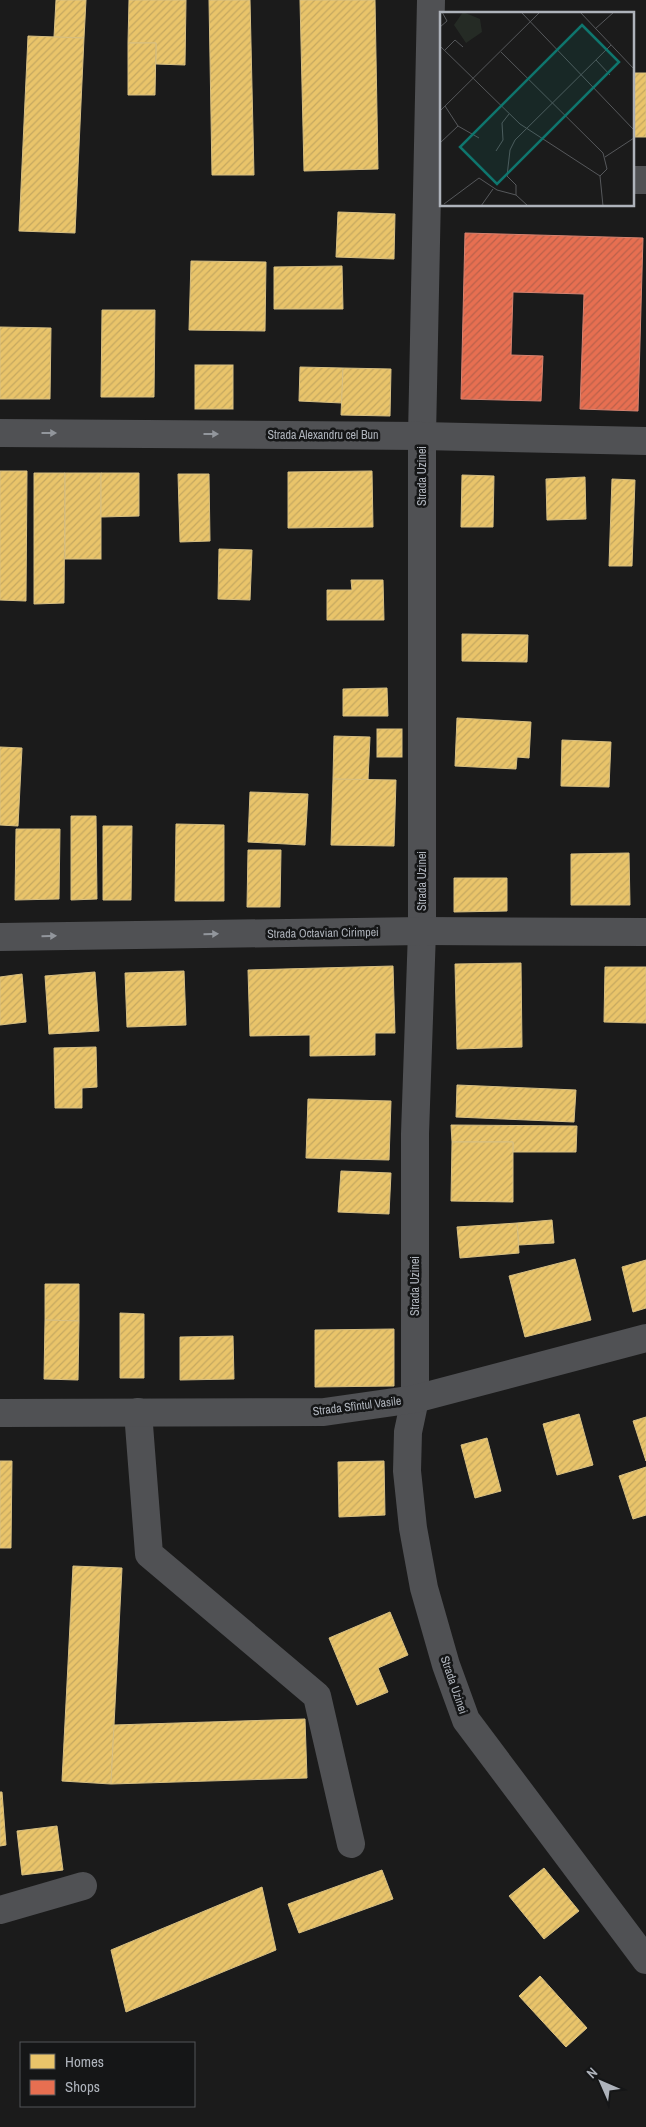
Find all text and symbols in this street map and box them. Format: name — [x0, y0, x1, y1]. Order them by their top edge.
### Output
inset map — [440, 12, 634, 206]
street label: Strada Alexandru cel Bun — [267, 427, 379, 443]
one-way arrow — [41, 429, 57, 437]
one-way arrow — [203, 430, 219, 438]
street label: Strada Uzinei — [414, 446, 430, 506]
street label: Strada Uzinei — [414, 851, 430, 911]
street label: Strada Octavian Cirimpei — [267, 924, 379, 942]
one-way arrow — [203, 930, 219, 938]
one-way arrow — [41, 932, 57, 940]
street label: Strada Uzinei — [407, 1256, 423, 1316]
street label: Strada Sfîntul Vasile — [312, 1393, 402, 1419]
street label: Strada Uzinei — [437, 1654, 471, 1716]
legend — [20, 2042, 195, 2107]
text: Homes — [65, 2051, 104, 2072]
north arrow — [576, 2057, 626, 2107]
text: N — [583, 2064, 601, 2082]
text: Shops — [65, 2076, 100, 2097]

